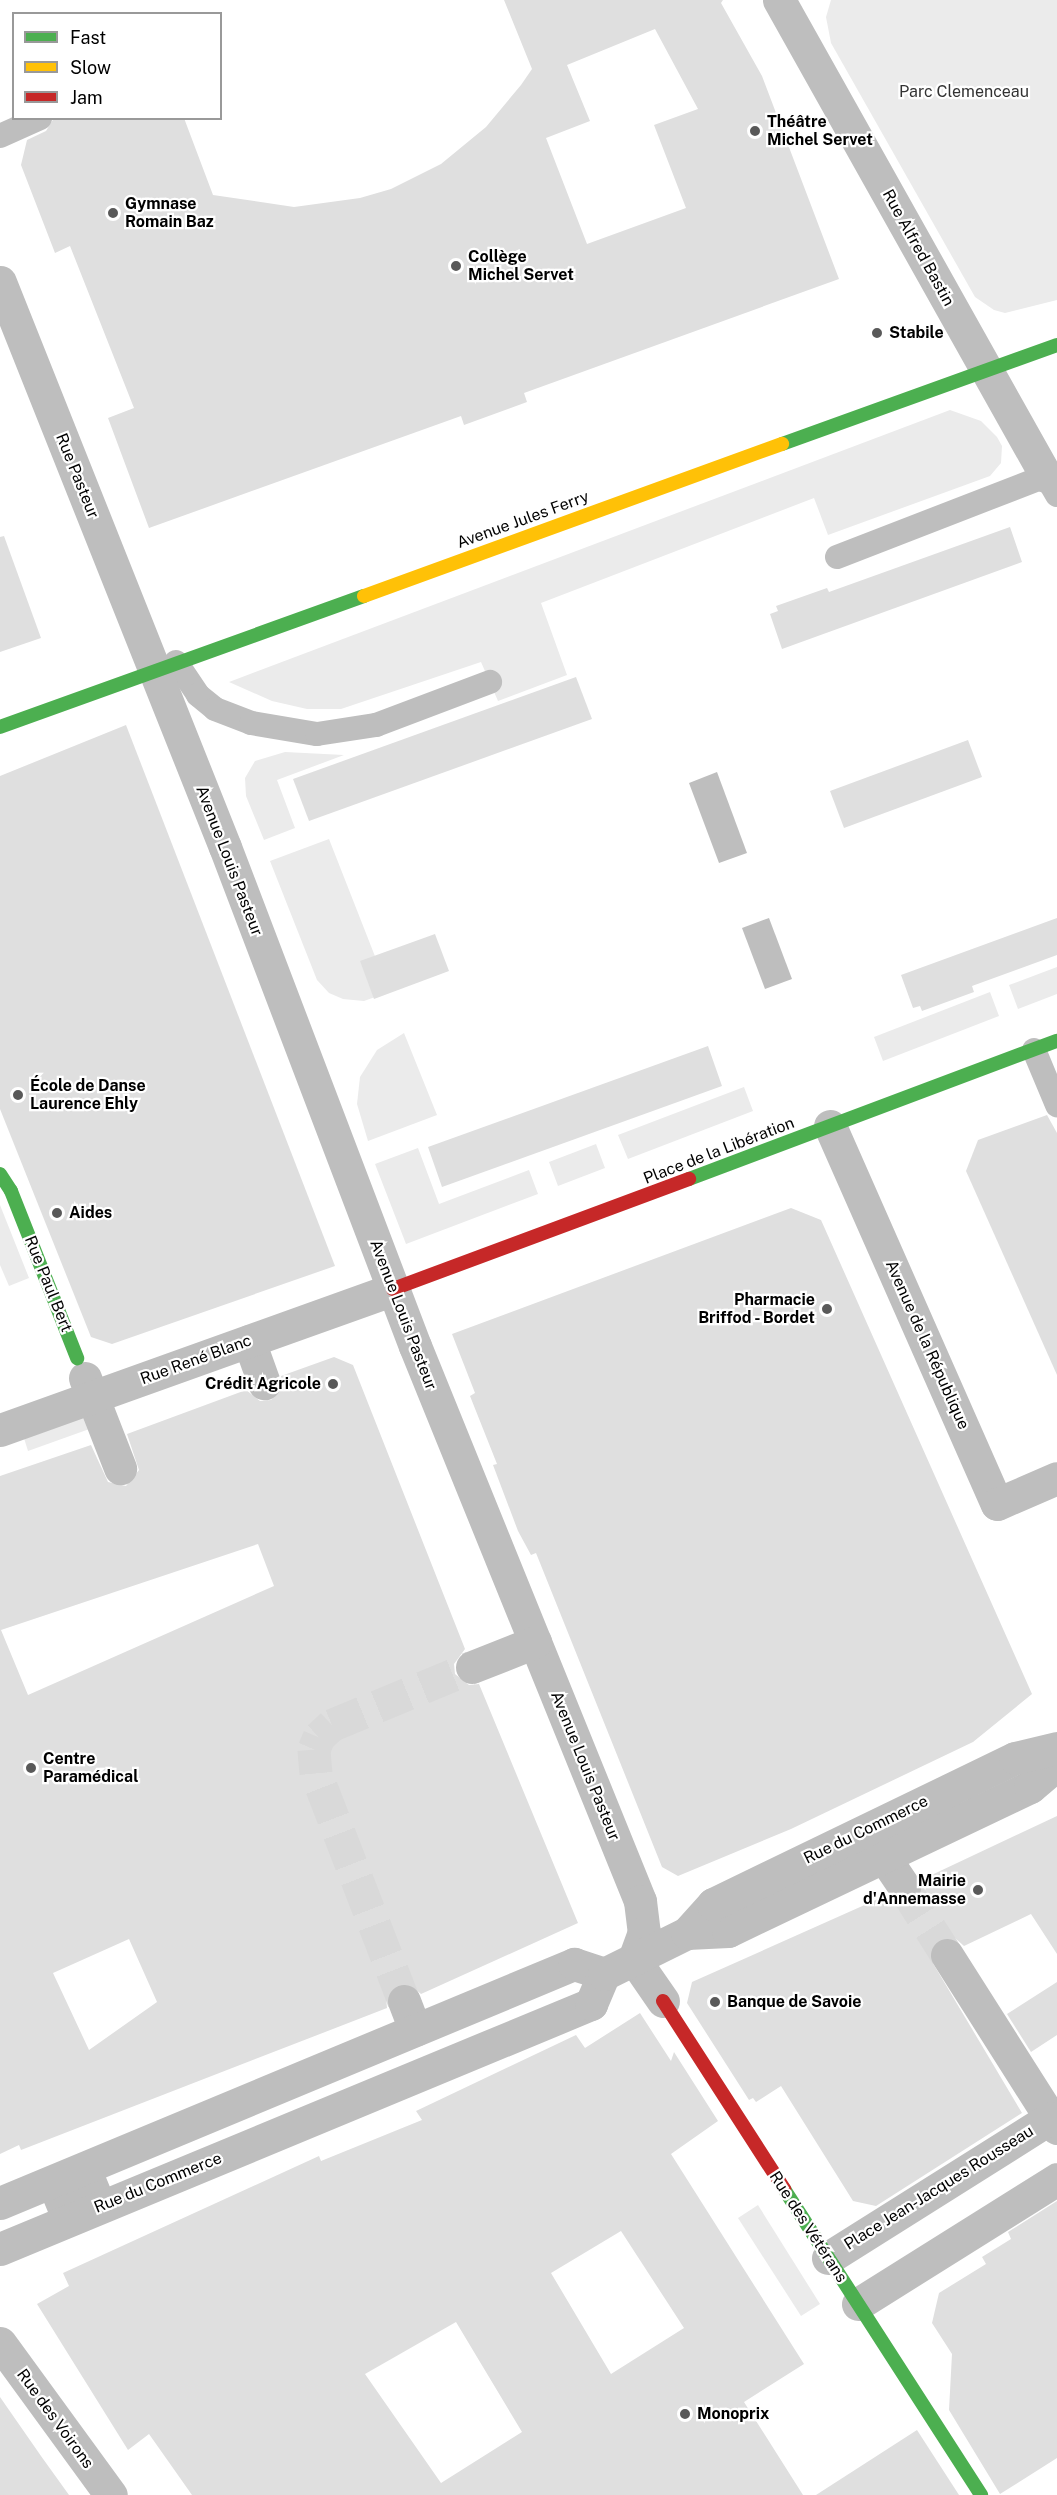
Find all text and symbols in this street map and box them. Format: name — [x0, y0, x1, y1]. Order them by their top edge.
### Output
legend — [12, 12, 222, 120]
text: Fast — [70, 27, 106, 48]
text: Slow — [70, 57, 111, 78]
park label: Parc Clemenceau — [899, 82, 1029, 102]
text: Jam — [70, 87, 103, 108]
place label: Théâtre Michel Servet — [767, 112, 873, 150]
marker: Théâtre Michel Servet — [748, 124, 762, 138]
street label: Rue Alfred Bastin — [878, 186, 958, 310]
place label: Gymnase Romain Baz — [125, 194, 214, 232]
marker: Gymnase Romain Baz — [106, 206, 120, 220]
place label: Collège Michel Servet — [468, 247, 574, 285]
marker: Collège Michel Servet — [449, 259, 463, 273]
place label: Stabile — [889, 323, 944, 343]
marker: Stabile — [870, 326, 884, 340]
street label: Rue Pasteur — [51, 431, 103, 521]
street label: Avenue Jules Ferry — [454, 487, 592, 553]
street label: Avenue Louis Pasteur — [191, 783, 267, 939]
place label: École de Danse Laurence Ehly — [30, 1076, 146, 1114]
marker: École de Danse Laurence Ehly — [11, 1088, 25, 1102]
street label: Place de la Libération — [641, 1113, 797, 1189]
place label: Aides — [69, 1203, 112, 1223]
marker: Aides — [50, 1206, 64, 1220]
street label: Rue Paul Bert — [20, 1233, 76, 1335]
street label: Avenue Louis Pasteur — [365, 1237, 441, 1393]
street label: Avenue de la République — [881, 1257, 973, 1433]
place label: Pharmacie Briffod - Bordet — [696, 1290, 815, 1328]
marker: Pharmacie Briffod - Bordet — [820, 1302, 834, 1316]
street label: Rue René Blanc — [138, 1331, 254, 1389]
place label: Crédit Agricole — [205, 1374, 321, 1394]
marker: Crédit Agricole — [326, 1377, 340, 1391]
street label: Avenue Louis Pasteur — [546, 1688, 624, 1844]
place label: Centre Paramédical — [43, 1749, 138, 1787]
marker: Centre Paramédical — [24, 1761, 38, 1775]
street label: Rue du Commerce — [801, 1792, 931, 1868]
place label: Mairie d'Annemasse — [863, 1871, 966, 1909]
marker: Mairie d'Annemasse — [971, 1883, 985, 1897]
place label: Banque de Savoie — [727, 1992, 862, 2012]
marker: Banque de Savoie — [708, 1995, 722, 2009]
street label: Place Jean-Jacques Rousseau — [841, 2122, 1037, 2254]
street label: Rue du Commerce — [91, 2149, 225, 2217]
street label: Rue des Vétérans — [765, 2168, 851, 2286]
street label: Rue des Voirons — [12, 2365, 98, 2473]
place label: Monoprix — [697, 2404, 769, 2424]
marker: Monoprix — [678, 2407, 692, 2421]

